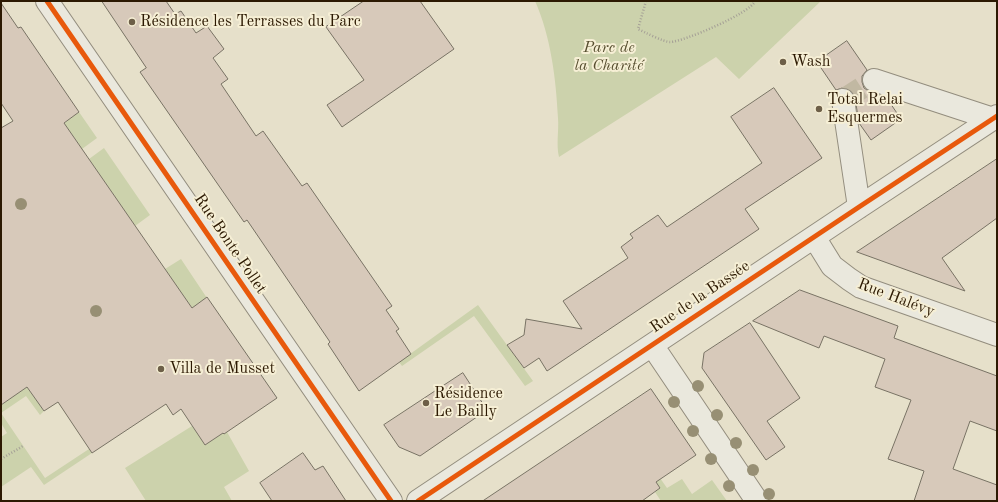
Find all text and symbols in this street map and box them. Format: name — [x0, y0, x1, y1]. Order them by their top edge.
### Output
place label: Résidence les Terrasses du Parc — [140, 12, 361, 32]
marker: Résidence les Terrasses du Parc — [127, 17, 137, 27]
park label: Parc de la Charité — [574, 38, 644, 76]
place label: Wash — [791, 52, 830, 72]
marker: Wash — [778, 57, 788, 67]
place label: Total Relai Esquermes — [827, 90, 903, 128]
marker: Total Relai Esquermes — [814, 104, 824, 114]
street label: Rue Bonte Pollet — [189, 190, 271, 298]
street label: Rue de la Bassée — [646, 257, 754, 337]
street label: Rue Halévy — [855, 275, 937, 321]
place label: Villa de Musset — [169, 359, 275, 379]
marker: Villa de Musset — [156, 364, 166, 374]
place label: Résidence Le Bailly — [434, 384, 503, 422]
marker: Résidence Le Bailly — [421, 398, 431, 408]

